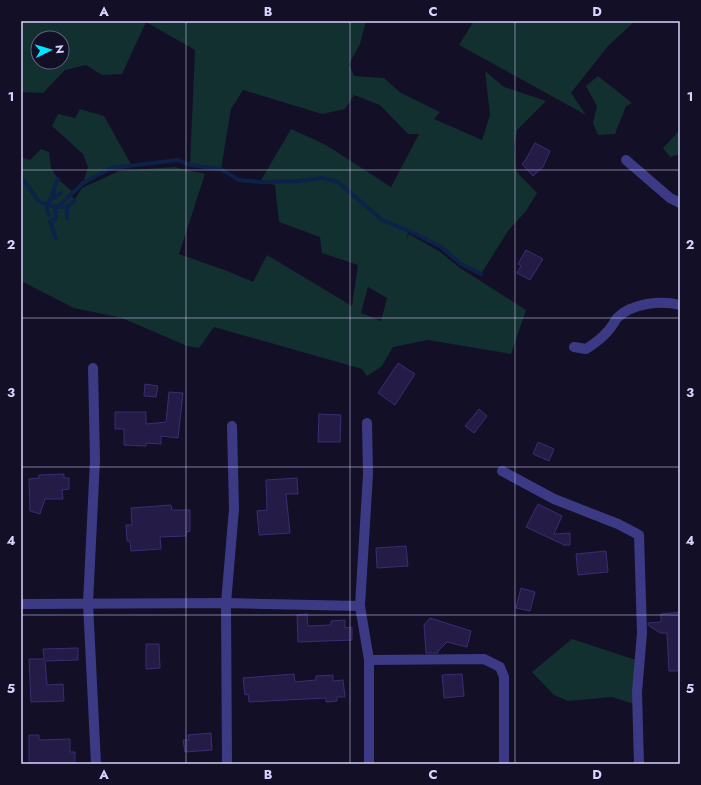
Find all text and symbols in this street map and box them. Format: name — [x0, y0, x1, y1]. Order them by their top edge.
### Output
text: A — [98, 2, 109, 21]
text: B — [264, 2, 273, 21]
text: C — [428, 2, 438, 21]
text: D — [592, 2, 602, 21]
north arrow — [30, 30, 70, 70]
text: N — [52, 44, 68, 54]
text: 1 — [8, 87, 14, 106]
text: 1 — [687, 87, 693, 106]
text: 2 — [7, 235, 15, 254]
text: 2 — [686, 235, 694, 254]
text: 3 — [7, 383, 15, 402]
text: 3 — [686, 383, 694, 402]
text: 4 — [6, 531, 16, 550]
text: 4 — [685, 531, 695, 550]
text: 5 — [7, 679, 15, 698]
text: 5 — [686, 679, 694, 698]
text: A — [98, 765, 109, 784]
text: B — [264, 765, 273, 784]
text: C — [428, 765, 438, 784]
text: D — [592, 765, 602, 784]

